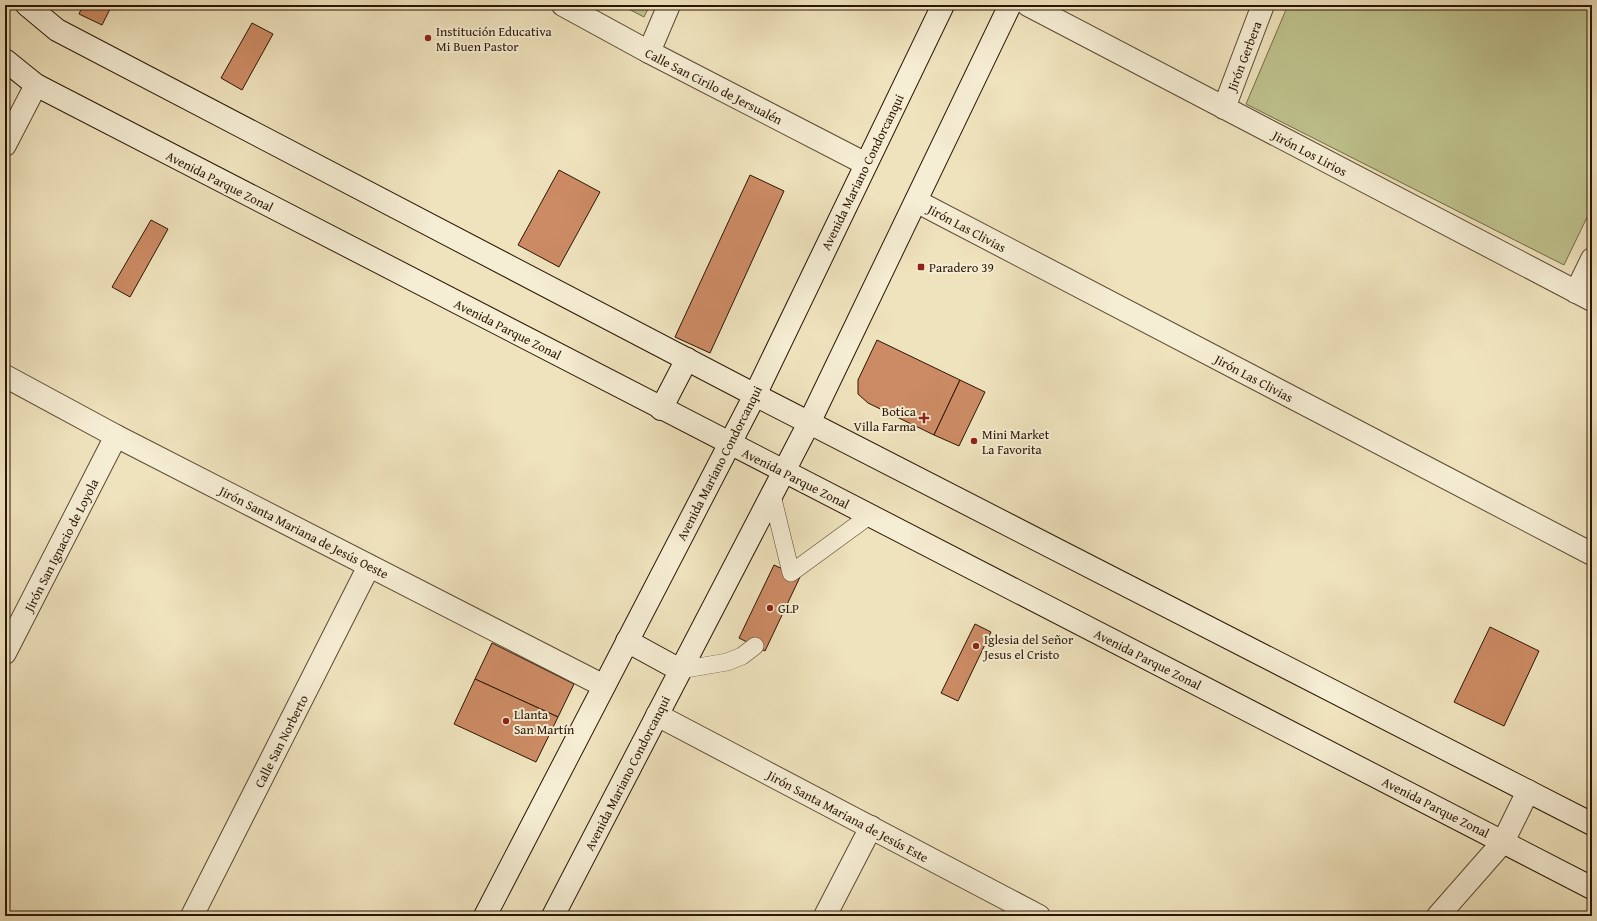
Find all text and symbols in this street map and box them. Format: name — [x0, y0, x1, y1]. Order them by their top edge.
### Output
street label: Jirón Gerbera — [1222, 18, 1267, 96]
place label: Institución Educativa Mi Buen Pastor — [436, 22, 552, 56]
marker: Institución Educativa Mi Buen Pastor — [423, 33, 433, 43]
street label: Calle San Cirilo de Jersualén — [642, 44, 786, 130]
street label: Avenida Mariano Condorcanqui — [816, 91, 909, 254]
street label: Jirón Los Lirios — [1267, 125, 1350, 181]
street label: Avenida Parque Zonal — [163, 146, 277, 217]
street label: Jirón Las Clivias — [922, 199, 1009, 257]
place label: Paradero 39 — [929, 258, 994, 277]
marker: Paradero 39 — [916, 262, 926, 272]
street label: Avenida Parque Zonal — [451, 294, 565, 365]
street label: Jirón Las Clivias — [1209, 349, 1296, 407]
street label: Avenida Mariano Condorcanqui — [672, 382, 767, 544]
place label: Botica Villa Farma — [853, 402, 917, 436]
marker: Botica Villa Farma — [919, 413, 929, 423]
place label: Mini Market La Favorita — [982, 425, 1050, 459]
marker: Mini Market La Favorita — [969, 436, 979, 446]
street label: Avenida Parque Zonal — [739, 443, 853, 514]
street label: Jirón San Ignacio de Loyola — [19, 475, 104, 617]
street label: Jirón Santa Mariana de Jesús Oeste — [214, 480, 392, 584]
place label: GLP — [778, 599, 799, 618]
marker: GLP — [765, 603, 775, 613]
street label: Avenida Parque Zonal — [1091, 624, 1205, 695]
place label: Iglesia del Señor Jesus el Cristo — [982, 630, 1074, 664]
marker: Iglesia del Señor Jesus el Cristo — [971, 641, 981, 651]
street label: Calle San Norberto — [250, 691, 313, 791]
street label: Avenida Mariano Condorcanqui — [580, 692, 675, 854]
place label: Llanta San Martín — [514, 705, 575, 739]
marker: Llanta San Martín — [501, 716, 511, 726]
street label: Jirón Santa Mariana de Jesús Este — [762, 765, 932, 867]
street label: Avenida Parque Zonal — [1379, 772, 1493, 843]

